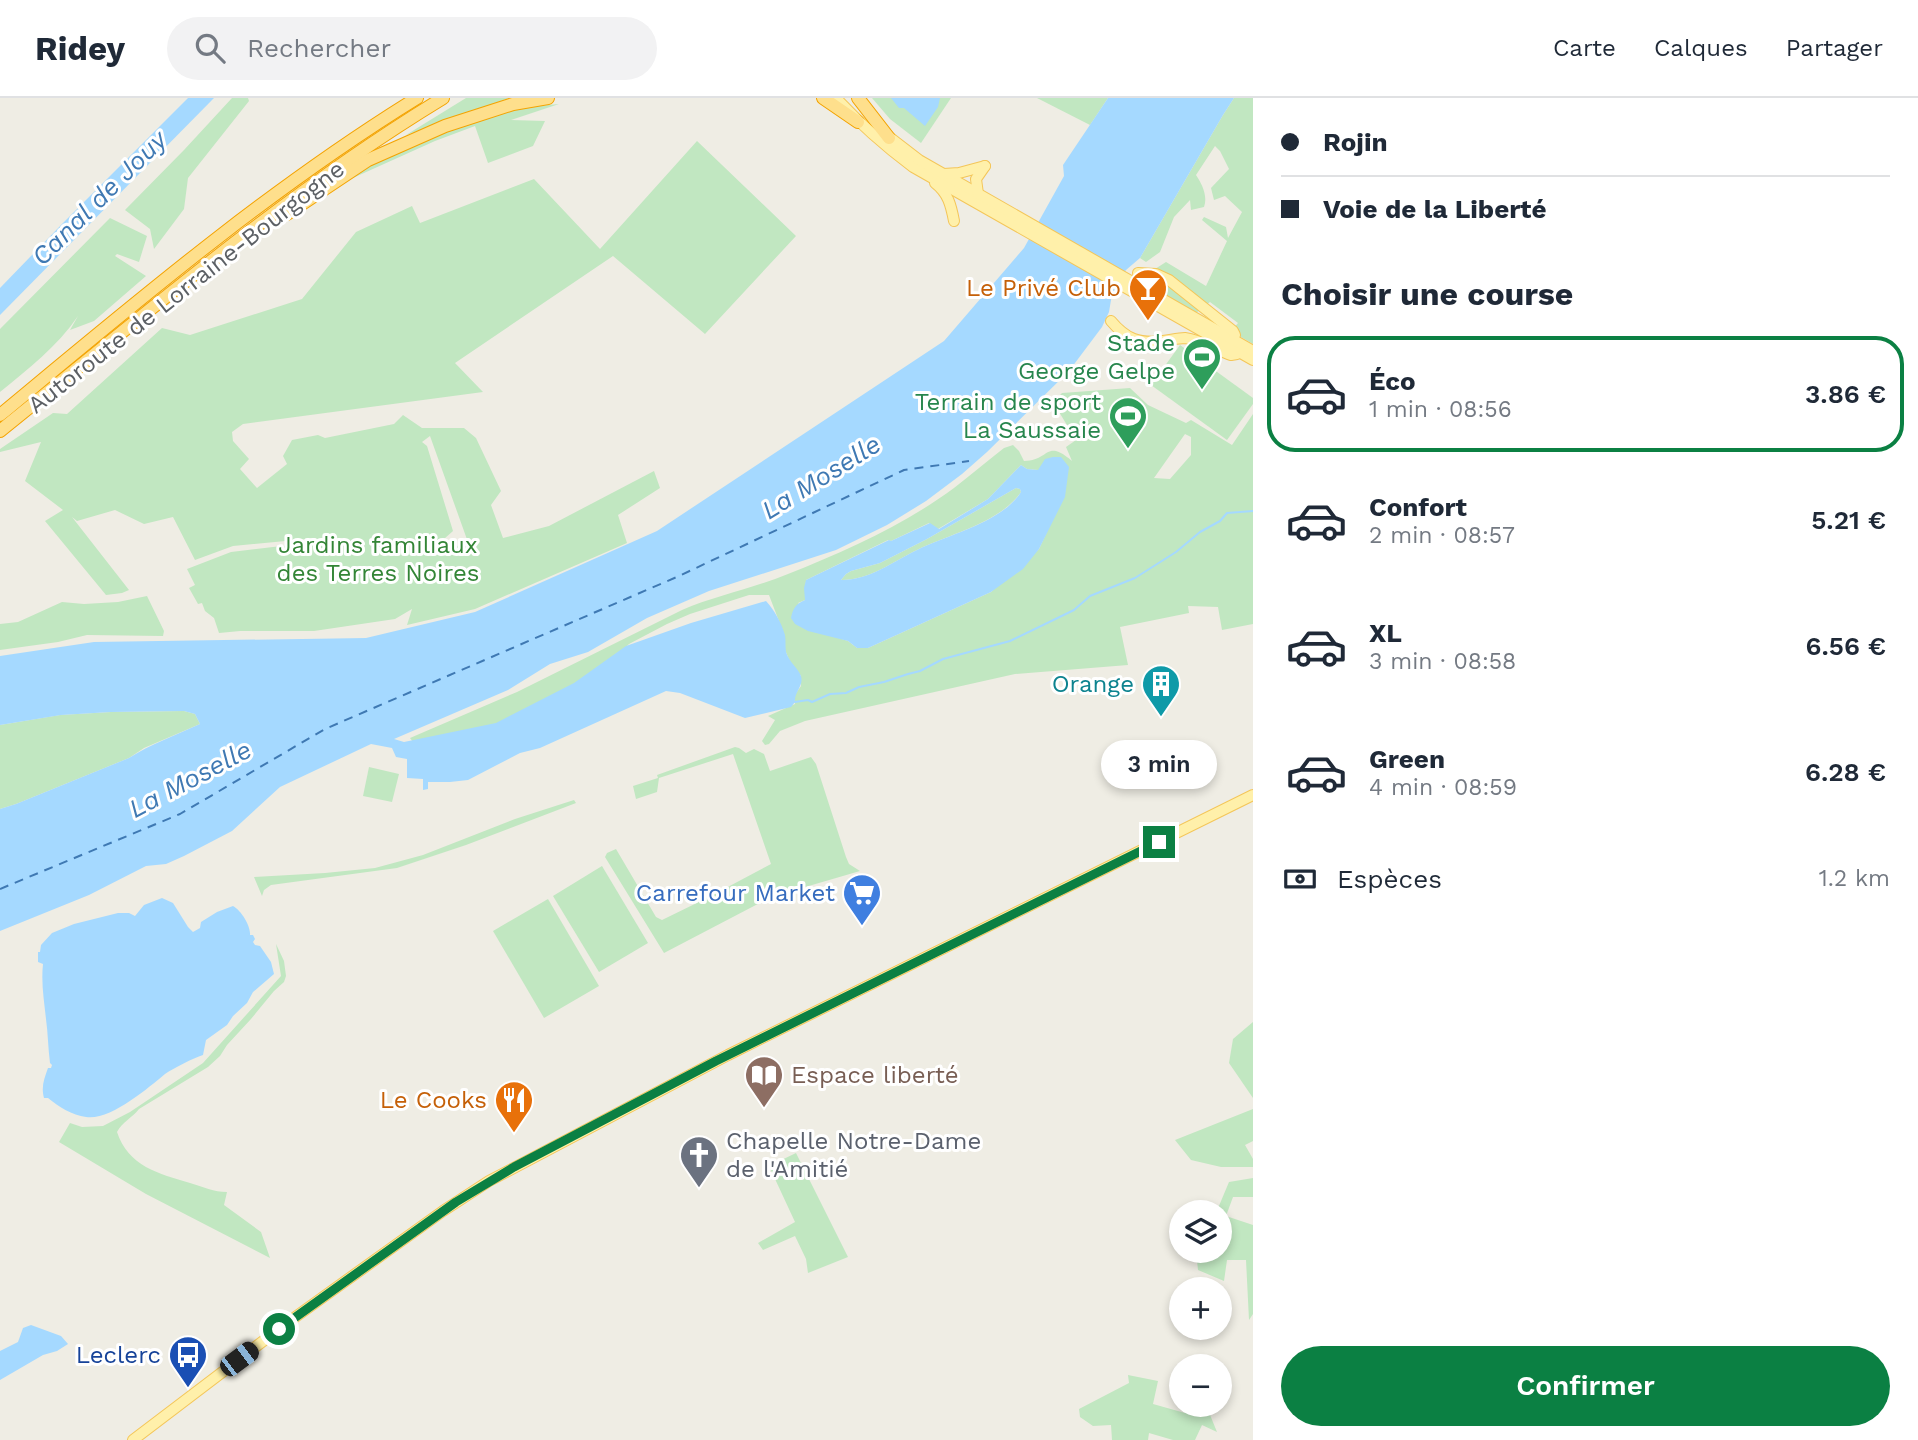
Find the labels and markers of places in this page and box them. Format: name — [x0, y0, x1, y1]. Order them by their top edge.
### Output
bar icon: Le Privé Club — [1127, 267, 1169, 322]
place label: Le Privé Club — [966, 274, 1121, 302]
place label: Stade George Gelpe — [1018, 329, 1175, 385]
sports icon: Stade George Gelpe — [1181, 336, 1223, 391]
place label: Terrain de sport La Saussaie — [915, 388, 1101, 444]
sports icon: Terrain de sport La Saussaie — [1107, 395, 1149, 450]
building icon: Orange — [1140, 663, 1182, 718]
place label: Orange — [1052, 670, 1134, 698]
supermarket icon: Carrefour Market — [841, 872, 883, 927]
place label: Carrefour Market — [636, 879, 835, 907]
library icon: Espace liberté — [743, 1054, 785, 1109]
place label: Espace liberté — [791, 1061, 959, 1089]
restaurant icon: Le Cooks — [493, 1079, 535, 1134]
place label: Le Cooks — [380, 1086, 487, 1114]
place label: Chapelle Notre-Dame de l'Amitié — [726, 1127, 981, 1183]
church icon: Chapelle Notre-Dame de l'Amitié — [678, 1134, 720, 1189]
bus stop icon: Leclerc — [167, 1334, 209, 1389]
place label: Leclerc — [76, 1341, 161, 1369]

